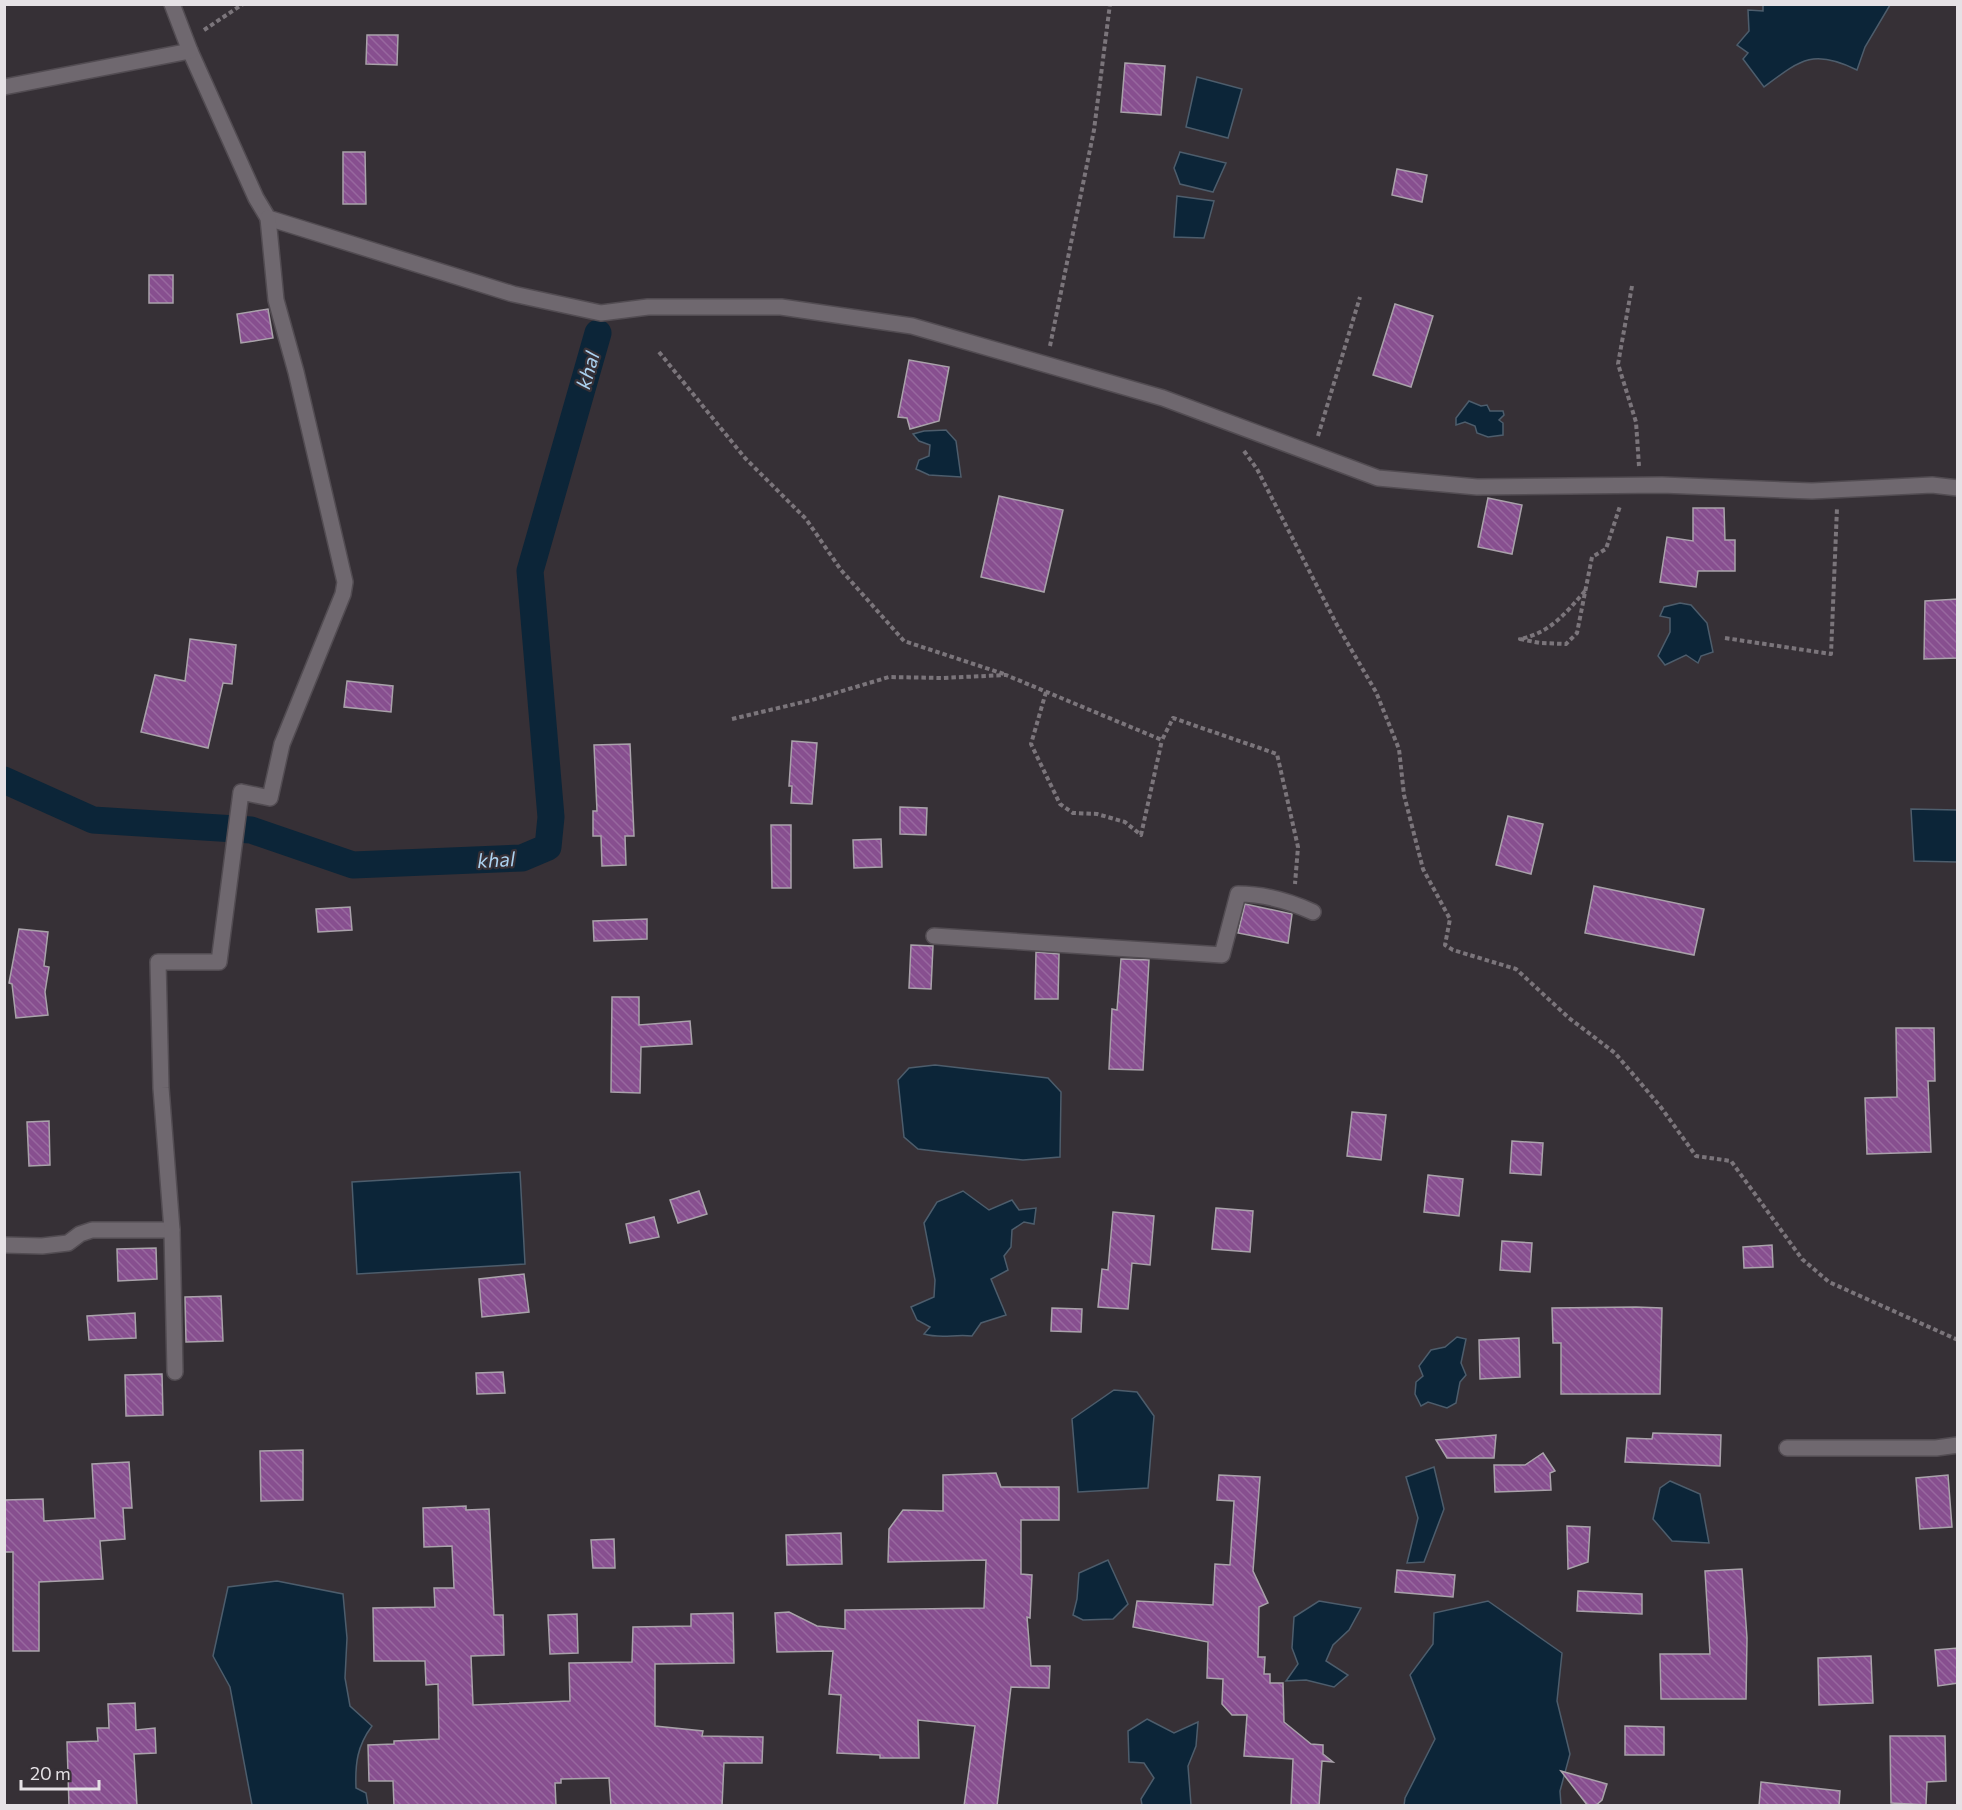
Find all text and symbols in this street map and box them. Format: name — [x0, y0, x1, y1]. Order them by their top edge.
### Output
water label: khal — [570, 348, 604, 391]
water label: khal — [476, 846, 516, 872]
scale bar — [21, 1753, 99, 1791]
text: 20 m — [30, 1762, 71, 1784]

